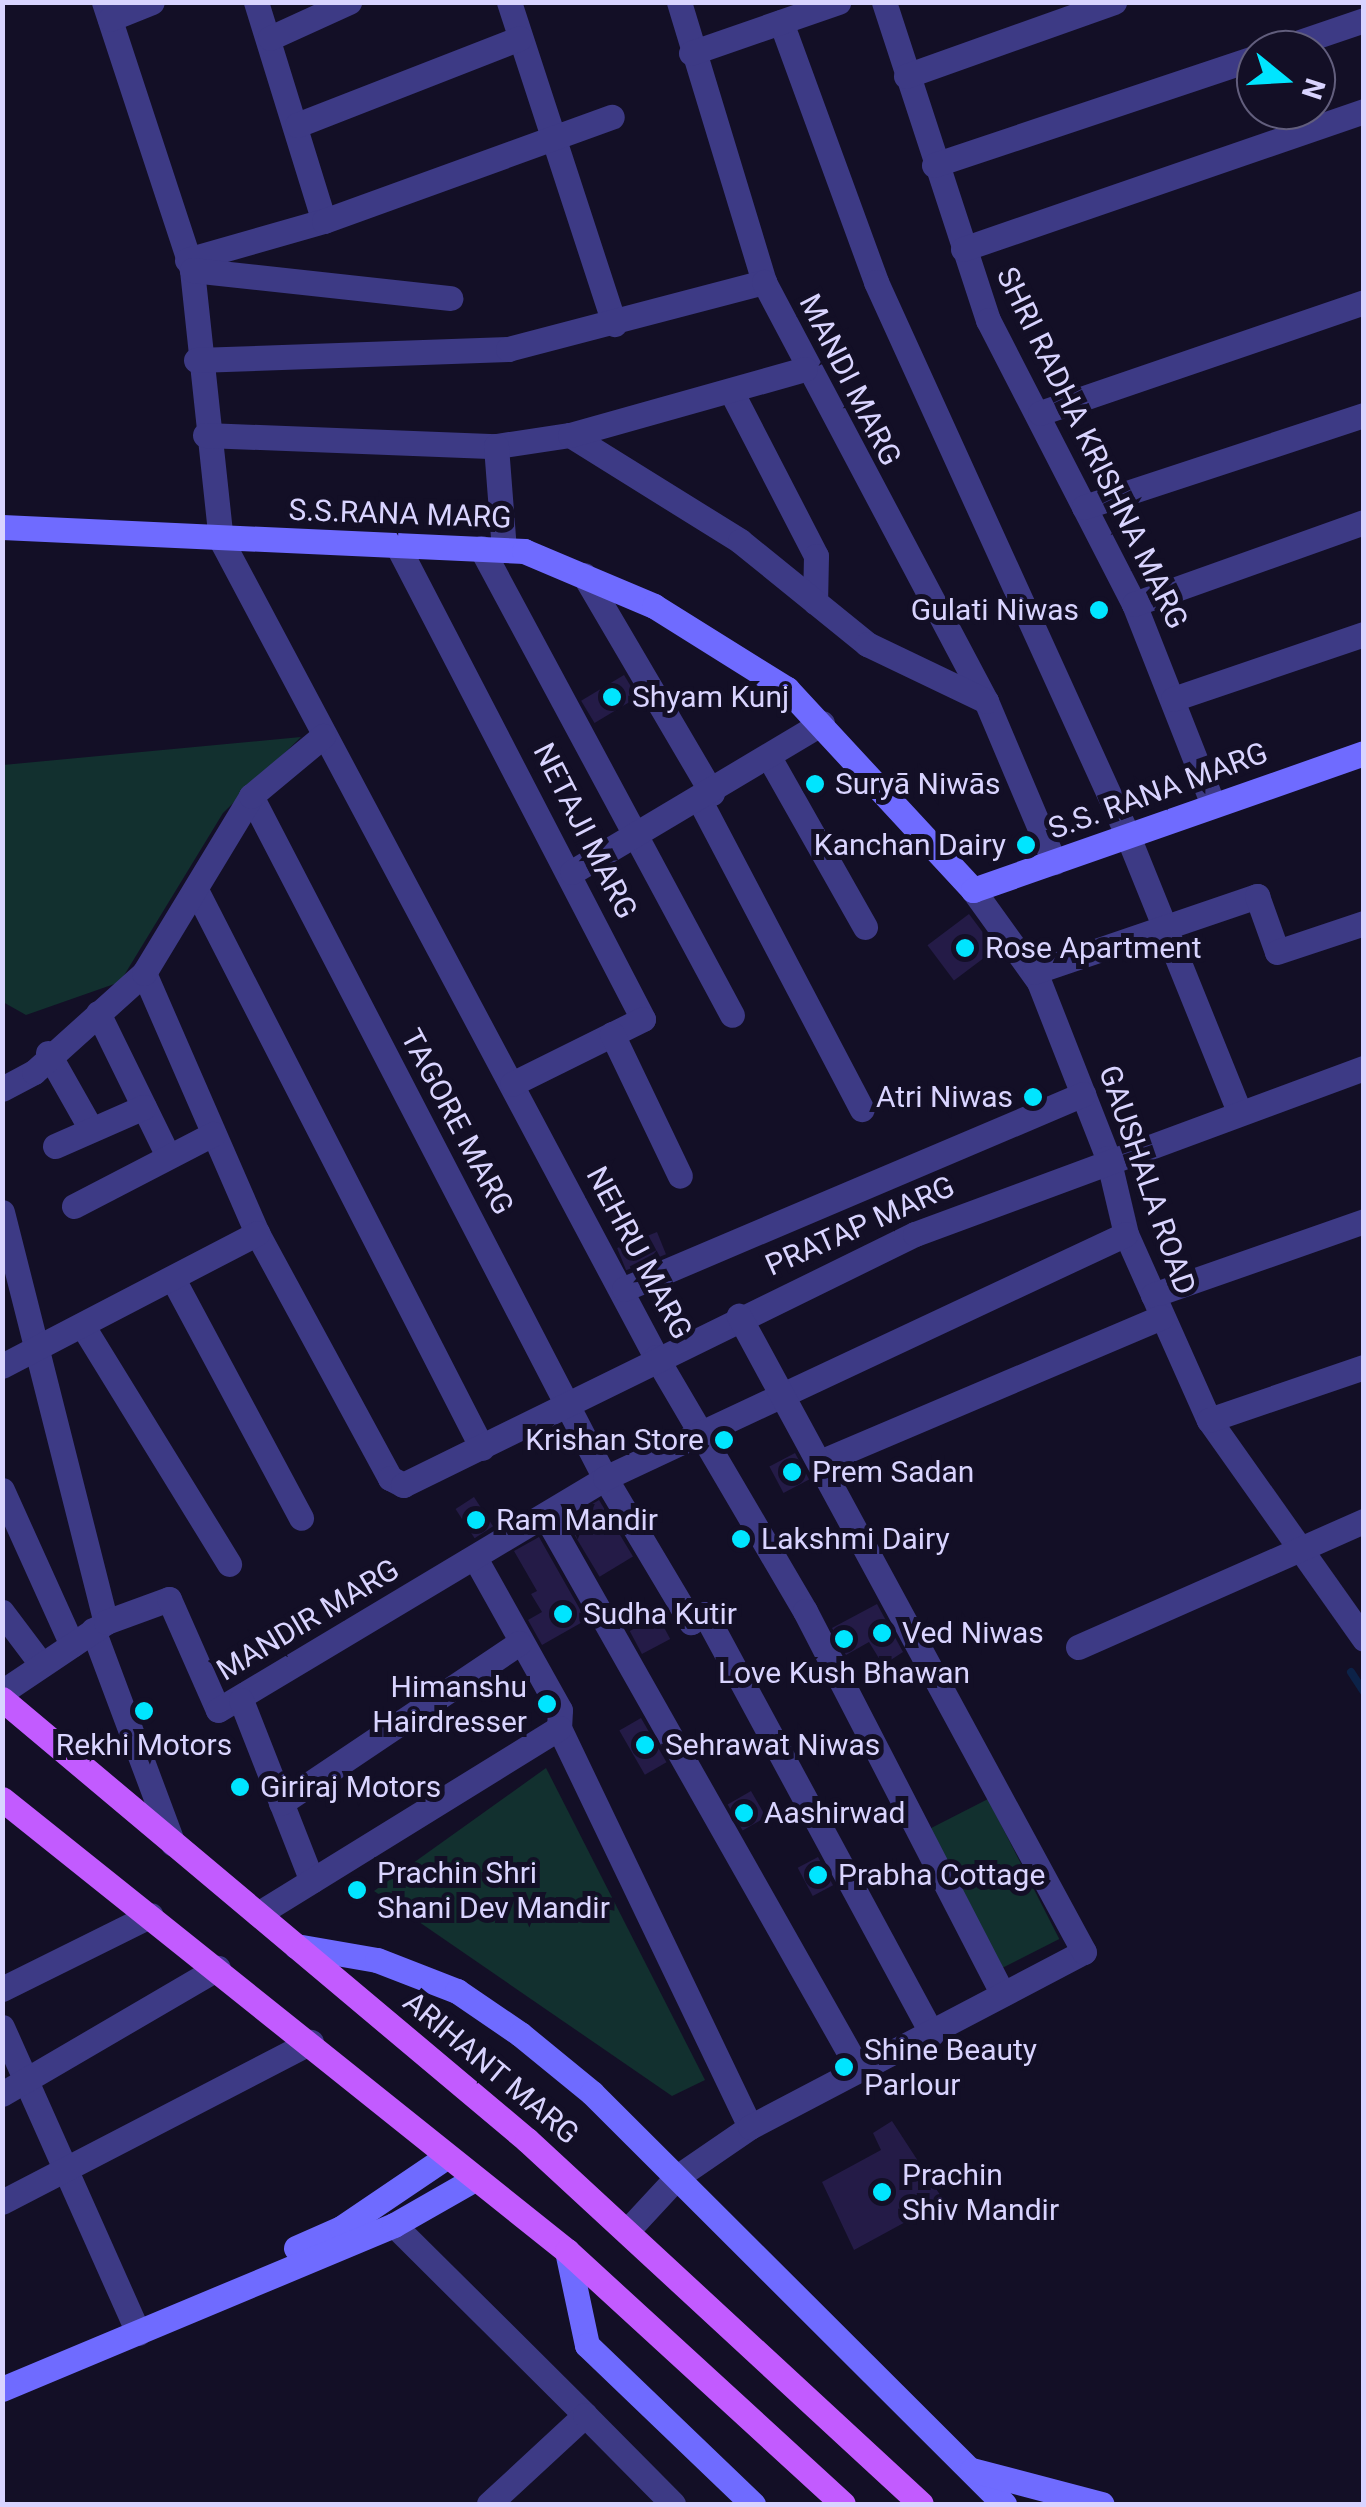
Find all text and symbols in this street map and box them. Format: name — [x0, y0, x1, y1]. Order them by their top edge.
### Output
north arrow — [1236, 30, 1336, 130]
text: N — [1294, 74, 1332, 103]
street label: SHRI RADHA KRISHNA MARG — [989, 261, 1195, 635]
street label: MANDI MARG — [791, 288, 909, 472]
street label: S.S.RANA MARG — [288, 492, 512, 536]
place label: Gulati Niwas — [911, 592, 1079, 628]
marker: Gulati Niwas — [1088, 599, 1110, 621]
place label: Shyam Kunj — [632, 679, 789, 715]
marker: Shyam Kunj — [601, 686, 623, 708]
street label: S.S. RANA MARG — [1044, 735, 1272, 847]
street label: NETAJI MARG — [525, 737, 645, 925]
place label: Suryā Niwās — [835, 766, 1001, 802]
marker: Suryā Niwās — [804, 773, 826, 795]
place label: Kanchan Dairy — [814, 827, 1006, 863]
marker: Kanchan Dairy — [1015, 834, 1037, 856]
place label: Rose Apartment — [985, 930, 1201, 966]
marker: Rose Apartment — [954, 937, 976, 959]
street label: TAGORE MARG — [393, 1023, 521, 1221]
street label: GAUSHALA ROAD — [1091, 1061, 1203, 1299]
place label: Atri Niwas — [876, 1079, 1013, 1115]
marker: Atri Niwas — [1022, 1086, 1044, 1108]
street label: NEHRU MARG — [578, 1161, 700, 1345]
street label: PRATAP MARG — [760, 1168, 960, 1284]
place label: Krishan Store — [525, 1422, 704, 1458]
marker: Krishan Store — [713, 1429, 735, 1451]
place label: Prem Sadan — [812, 1454, 974, 1490]
marker: Prem Sadan — [781, 1461, 803, 1483]
place label: Ram Mandir — [496, 1502, 658, 1538]
marker: Ram Mandir — [465, 1509, 487, 1531]
place label: Lakshmi Dairy — [761, 1521, 950, 1557]
marker: Lakshmi Dairy — [730, 1528, 752, 1550]
street label: MANDIR MARG — [210, 1551, 406, 1689]
place label: Sudha Kutir — [583, 1596, 737, 1632]
marker: Sudha Kutir — [552, 1603, 574, 1625]
place label: Ved Niwas — [902, 1615, 1044, 1651]
marker: Ved Niwas — [871, 1622, 893, 1644]
marker: Love Kush Bhawan — [833, 1628, 855, 1650]
place label: Love Kush Bhawan — [718, 1655, 970, 1691]
place label: Himanshu Hairdresser — [372, 1669, 527, 1740]
marker: Himanshu Hairdresser — [536, 1693, 558, 1715]
marker: Rekhi Motors — [133, 1700, 155, 1722]
place label: Rekhi Motors — [56, 1727, 232, 1763]
place label: Sehrawat Niwas — [665, 1727, 880, 1763]
marker: Sehrawat Niwas — [634, 1734, 656, 1756]
place label: Giriraj Motors — [260, 1769, 441, 1805]
marker: Giriraj Motors — [229, 1776, 251, 1798]
place label: Aashirwad — [764, 1795, 905, 1831]
marker: Aashirwad — [733, 1802, 755, 1824]
place label: Prachin Shri Shani Dev Mandir — [377, 1855, 610, 1926]
place label: Prabha Cottage — [838, 1857, 1045, 1893]
marker: Prabha Cottage — [807, 1864, 829, 1886]
marker: Prachin Shri Shani Dev Mandir — [346, 1879, 368, 1901]
street label: ARIHANT MARG — [396, 1984, 586, 2152]
place label: Shine Beauty Parlour — [864, 2032, 1037, 2102]
marker: Shine Beauty Parlour — [833, 2056, 855, 2078]
place label: Prachin Shiv Mandir — [902, 2157, 1059, 2228]
marker: Prachin Shiv Mandir — [871, 2181, 893, 2203]

